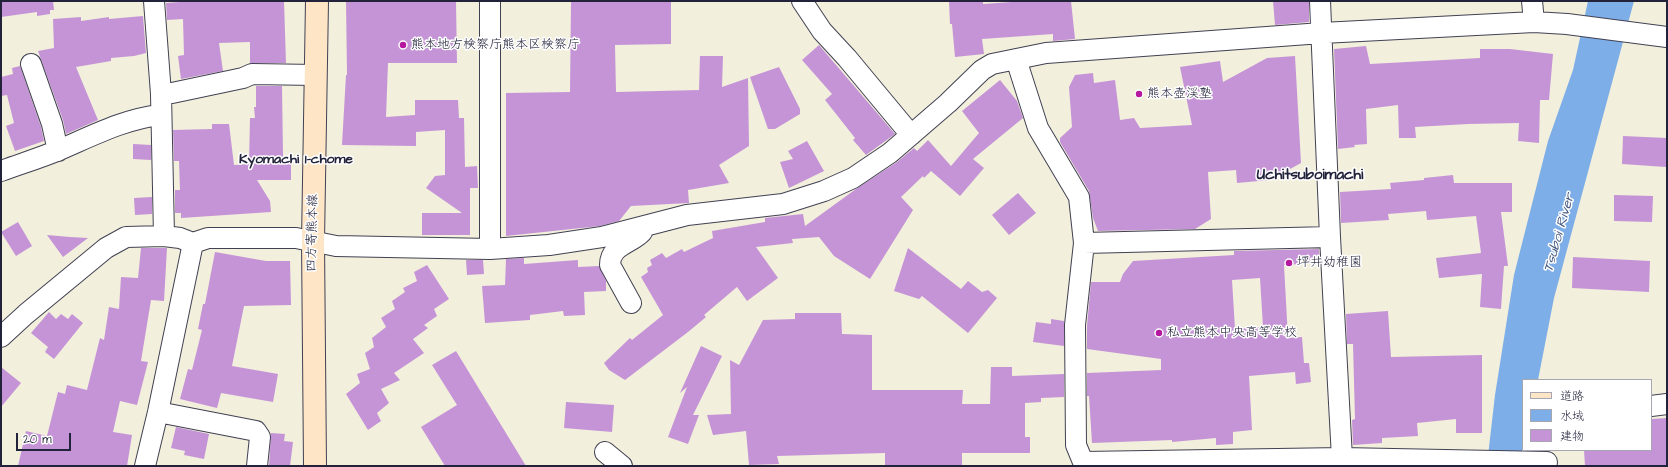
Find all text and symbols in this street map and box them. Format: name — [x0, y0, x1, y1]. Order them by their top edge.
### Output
place label: 熊本地方検察庁熊本区検察庁 — [411, 37, 580, 53]
marker: 熊本地方検察庁熊本区検察庁 — [398, 40, 408, 50]
place label: 熊本壺渓塾 — [1147, 86, 1212, 102]
marker: 熊本壺渓塾 — [1134, 89, 1144, 99]
district label: Kyomachi 1-chome — [239, 152, 353, 168]
district label: Uchitsuboimachi — [1257, 167, 1363, 185]
water label: Tsuboi River — [1541, 192, 1579, 274]
street label: 四方寄熊本線 — [305, 194, 321, 272]
place label: 坪井幼稚園 — [1297, 255, 1362, 271]
marker: 坪井幼稚園 — [1284, 258, 1294, 268]
place label: 私立熊本中央高等学校 — [1167, 325, 1297, 341]
marker: 私立熊本中央高等学校 — [1154, 328, 1164, 338]
legend — [1522, 379, 1652, 451]
text: 道路 — [1560, 388, 1584, 405]
text: 水域 — [1560, 408, 1584, 425]
scale bar — [18, 425, 73, 451]
text: 建物 — [1560, 428, 1584, 445]
text: 20 m — [23, 431, 52, 448]

